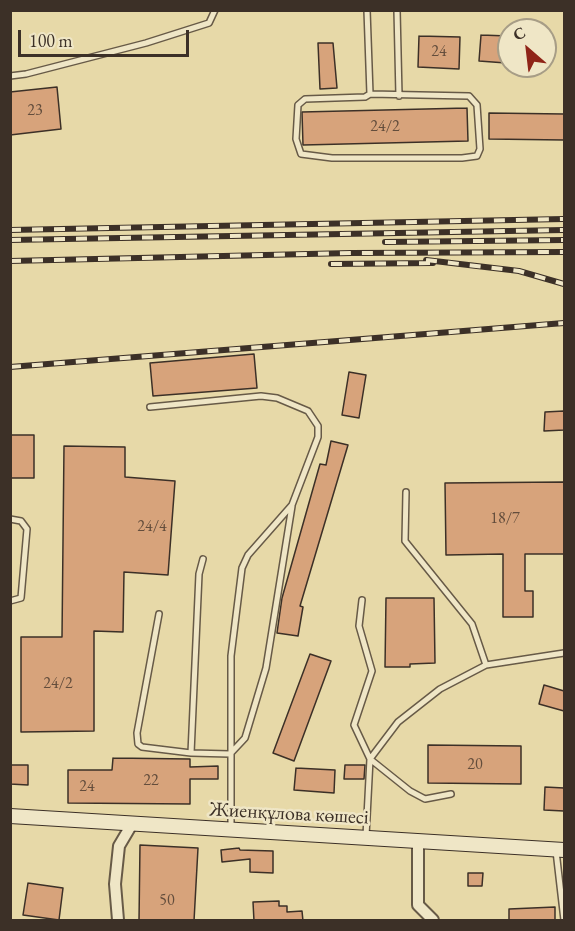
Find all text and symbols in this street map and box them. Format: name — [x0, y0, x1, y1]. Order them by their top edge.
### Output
scale bar — [21, 18, 192, 56]
north arrow — [497, 18, 557, 78]
text: С — [509, 21, 529, 45]
text: 100 m — [29, 29, 73, 52]
house number: 24 — [431, 42, 447, 62]
house number: 23 — [27, 101, 43, 121]
house number: 24/2 — [370, 117, 400, 137]
house number: 18/7 — [490, 509, 520, 529]
house number: 24/4 — [137, 517, 167, 537]
house number: 24/2 — [43, 674, 73, 694]
house number: 20 — [467, 755, 483, 775]
house number: 22 — [143, 771, 159, 791]
house number: 24 — [79, 777, 95, 797]
street label: Жиенқұлова көшесі — [209, 798, 369, 830]
house number: 50 — [159, 891, 175, 911]

